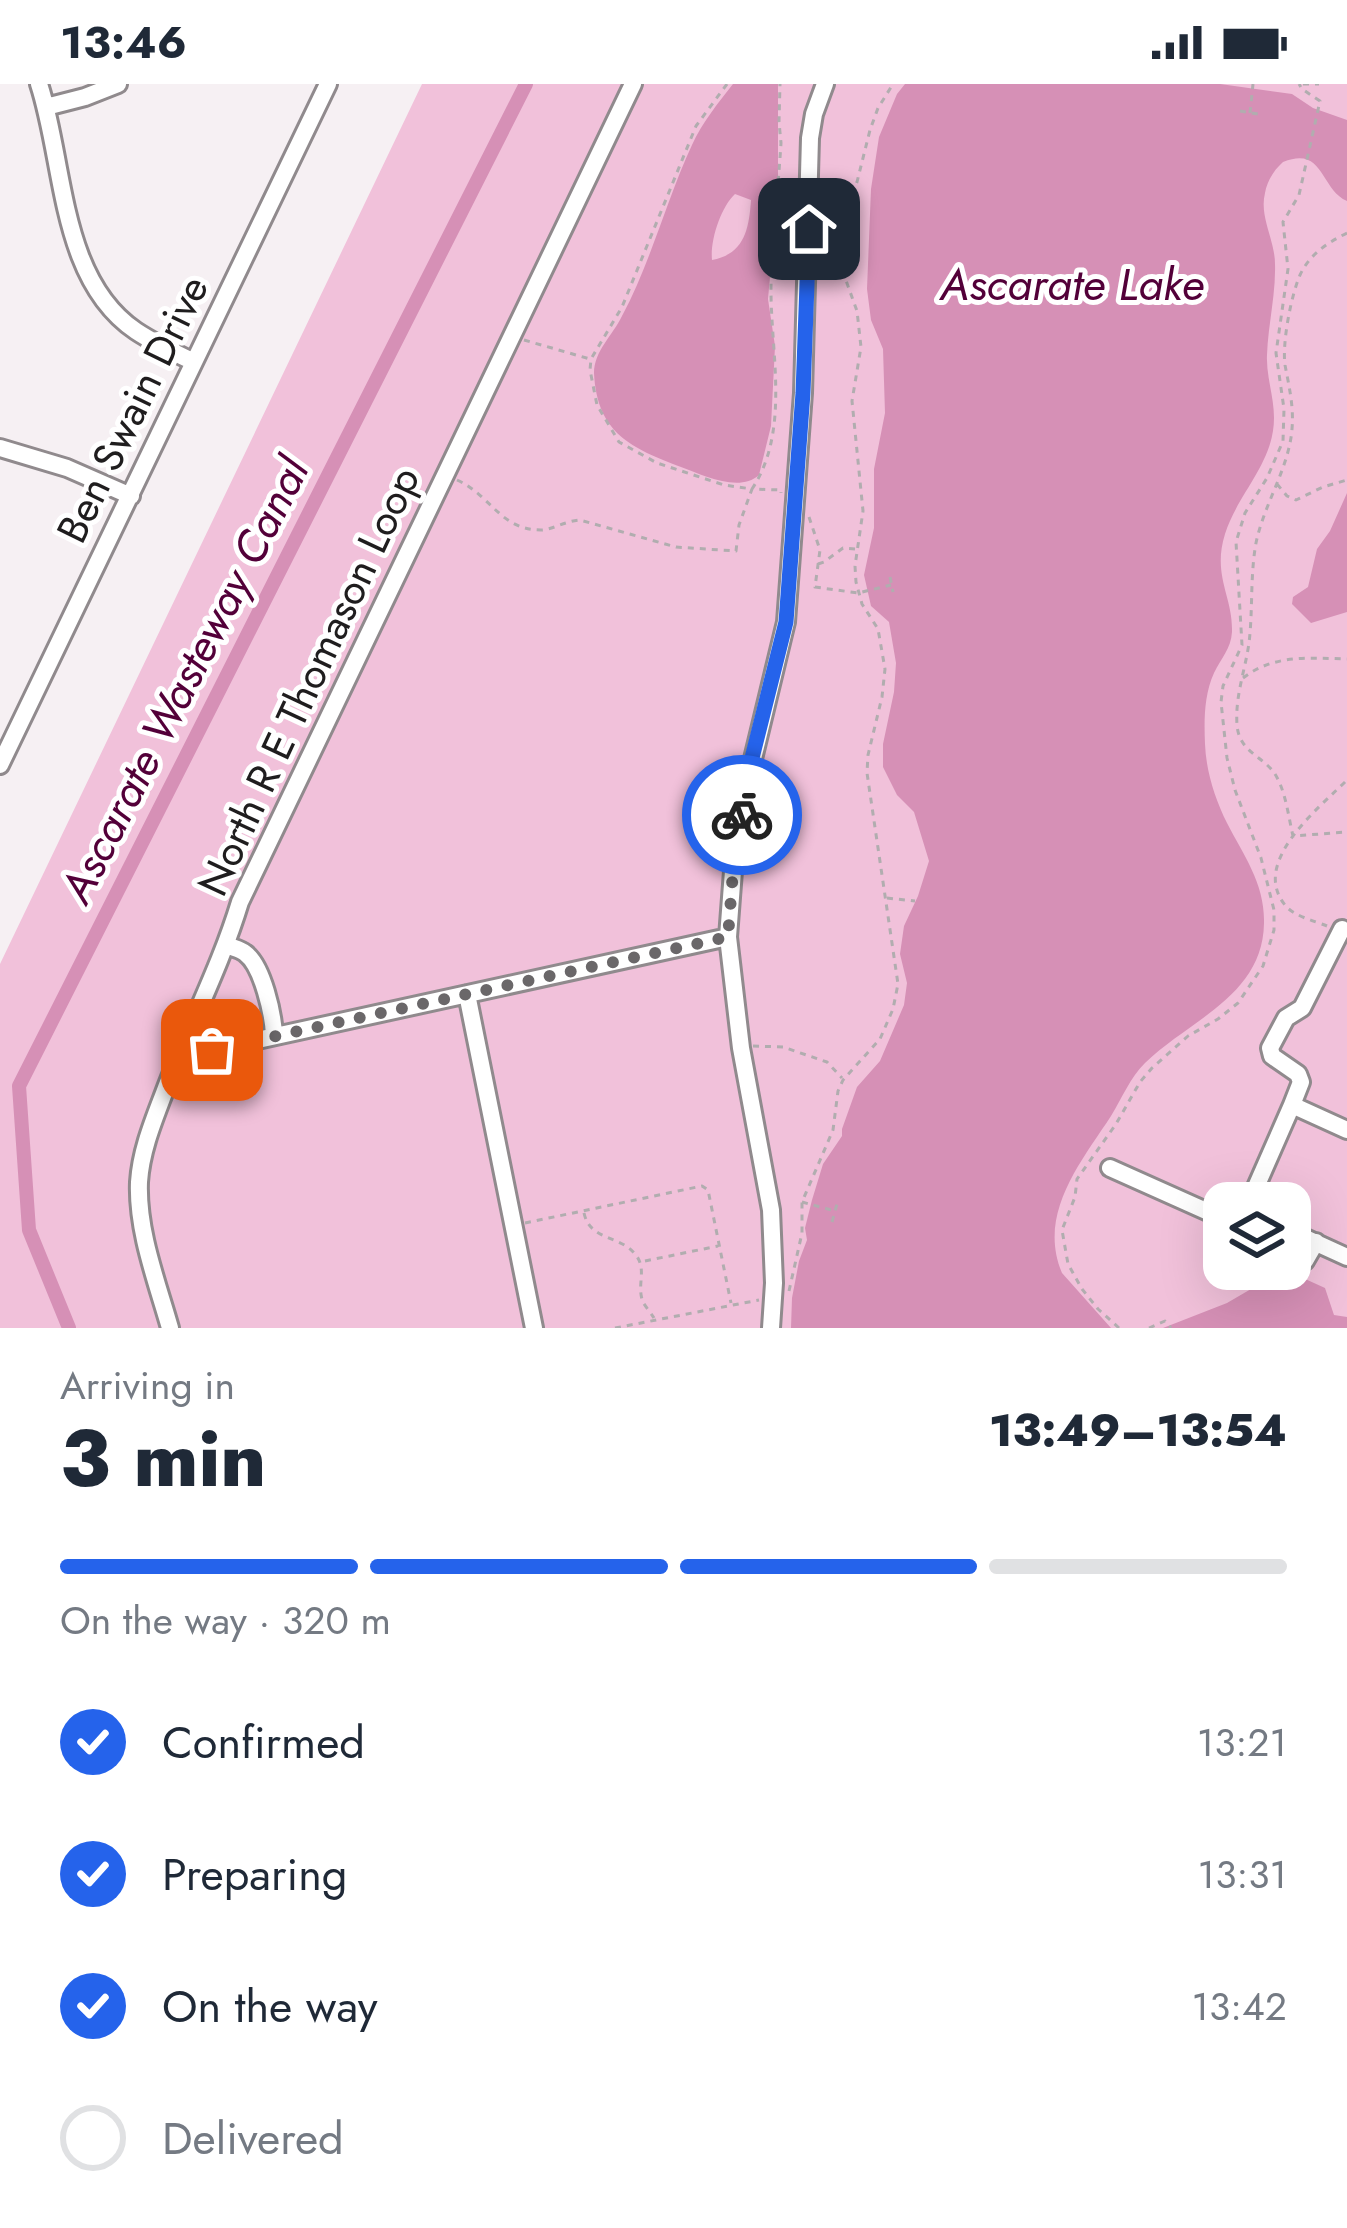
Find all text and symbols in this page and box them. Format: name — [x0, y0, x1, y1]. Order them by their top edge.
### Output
text: 13:46 — [60, 10, 187, 75]
pin — [758, 178, 860, 280]
icon: home — [776, 196, 842, 262]
water label: Ascarate Lake — [938, 252, 1205, 317]
street label: Ben Swain Drive — [41, 265, 224, 553]
water label: Ascarate Wasteway Canal — [43, 445, 326, 916]
street label: North R E Thomason Loop — [182, 457, 435, 906]
courier — [682, 755, 802, 875]
icon: bike — [709, 782, 775, 848]
pin — [161, 999, 263, 1101]
icon: bag — [179, 1017, 245, 1083]
map controls — [1203, 1182, 1311, 1290]
button: layers — [1203, 1182, 1311, 1290]
text: Arriving in — [60, 1357, 235, 1414]
text: 13:49–13:54 — [989, 1398, 1287, 1463]
text: 3 min — [60, 1403, 266, 1515]
text: On the way · 320 m — [60, 1592, 391, 1649]
icon: check — [60, 1709, 126, 1775]
text: Confirmed — [162, 1710, 365, 1775]
text: 13:21 — [1197, 1714, 1287, 1771]
icon: check — [60, 1841, 126, 1907]
text: Preparing — [162, 1842, 347, 1907]
text: 13:31 — [1198, 1846, 1287, 1903]
icon: check — [60, 1973, 126, 2039]
text: On the way — [162, 1974, 378, 2039]
text: 13:42 — [1192, 1978, 1287, 2035]
text: Delivered — [162, 2106, 344, 2171]

